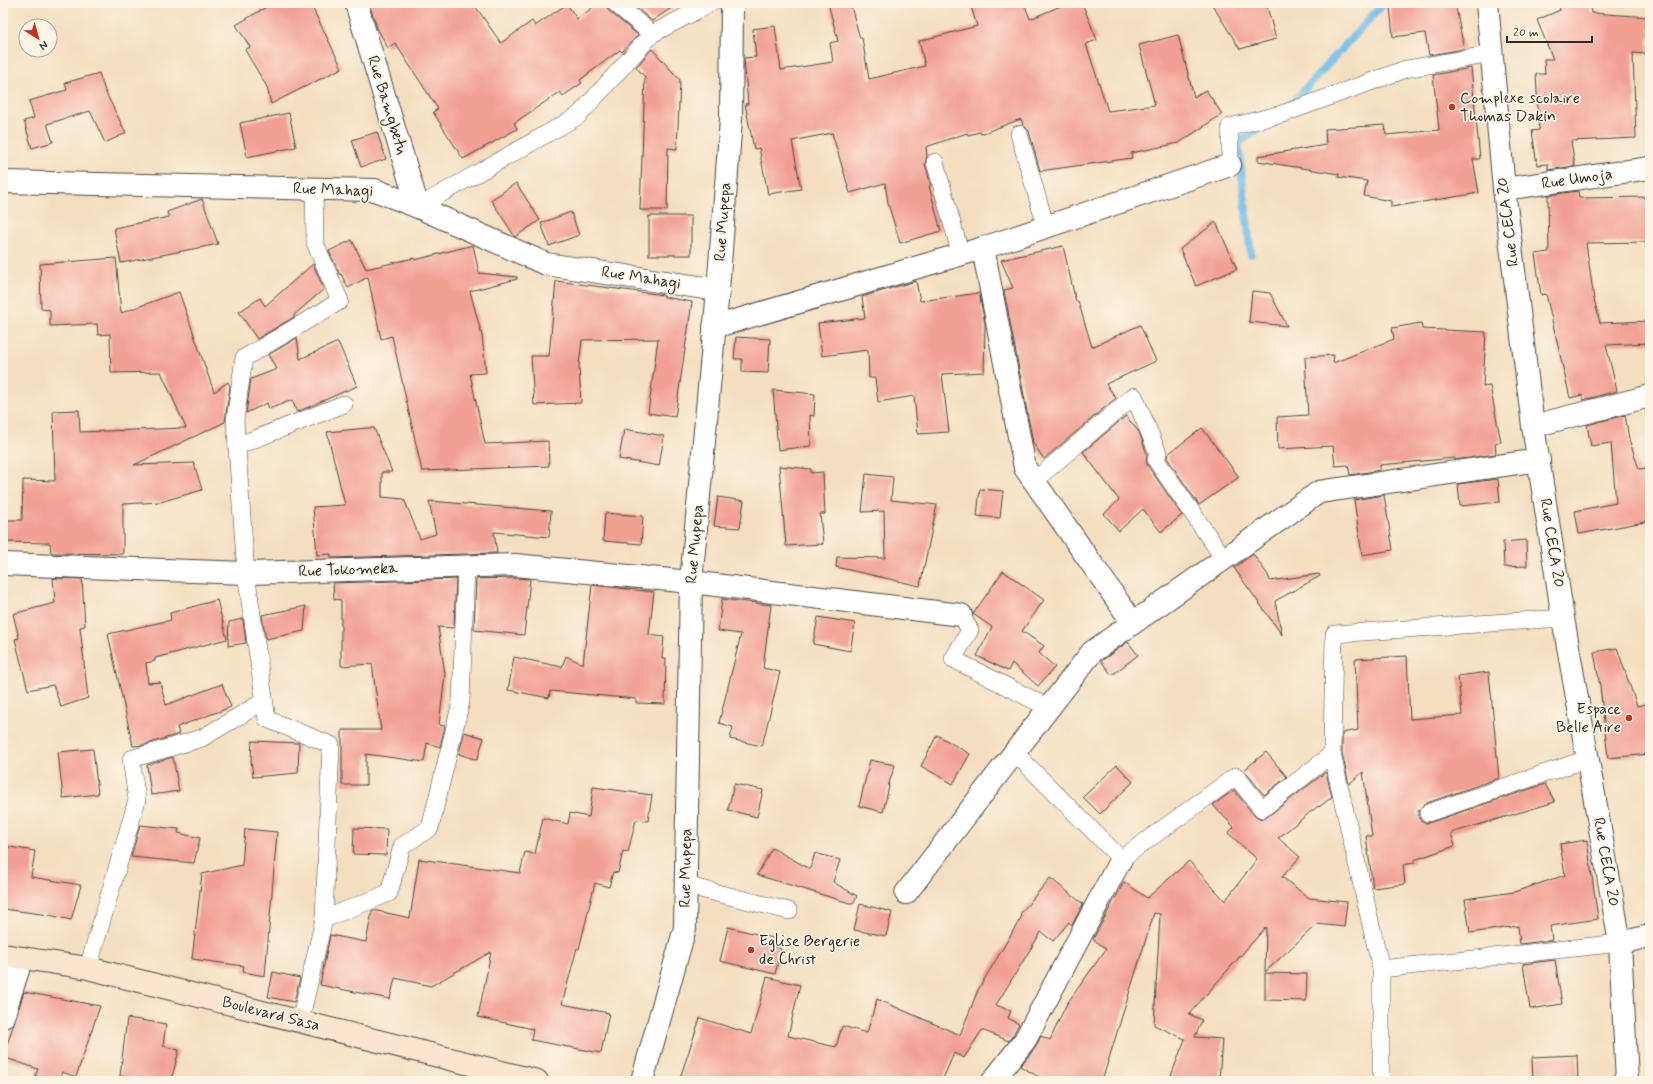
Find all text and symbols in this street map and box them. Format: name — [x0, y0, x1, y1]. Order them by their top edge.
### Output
north arrow — [18, 18, 58, 58]
scale bar — [1507, 18, 1592, 44]
text: 20 m — [1513, 25, 1539, 41]
text: N — [36, 37, 51, 53]
street label: Rue Bamgbetu — [361, 53, 412, 158]
place label: Complexe scolaire Thomas Dakin — [1460, 88, 1580, 127]
marker: Complexe scolaire Thomas Dakin — [1447, 102, 1457, 112]
street label: Rue Umoja — [1540, 164, 1614, 194]
street label: Rue CECA 20 — [1492, 176, 1524, 268]
street label: Rue Mahagi — [292, 178, 373, 203]
street label: Rue Mupepa — [710, 182, 736, 262]
street label: Rue Mahagi — [600, 261, 682, 296]
street label: Rue CECA 20 — [1535, 497, 1569, 589]
street label: Rue Mupepa — [681, 503, 709, 584]
street label: Rue Tokomeka — [298, 558, 398, 582]
place label: Espace Belle Aire — [1556, 699, 1621, 738]
marker: Espace Belle Aire — [1624, 713, 1634, 723]
street label: Rue CECA 20 — [1588, 816, 1624, 908]
street label: Rue Mupepa — [675, 828, 697, 908]
place label: Eglise Bergerie de Christ — [759, 931, 860, 970]
marker: Eglise Bergerie de Christ — [746, 945, 756, 955]
street label: Boulevard Sasa — [220, 992, 322, 1036]

